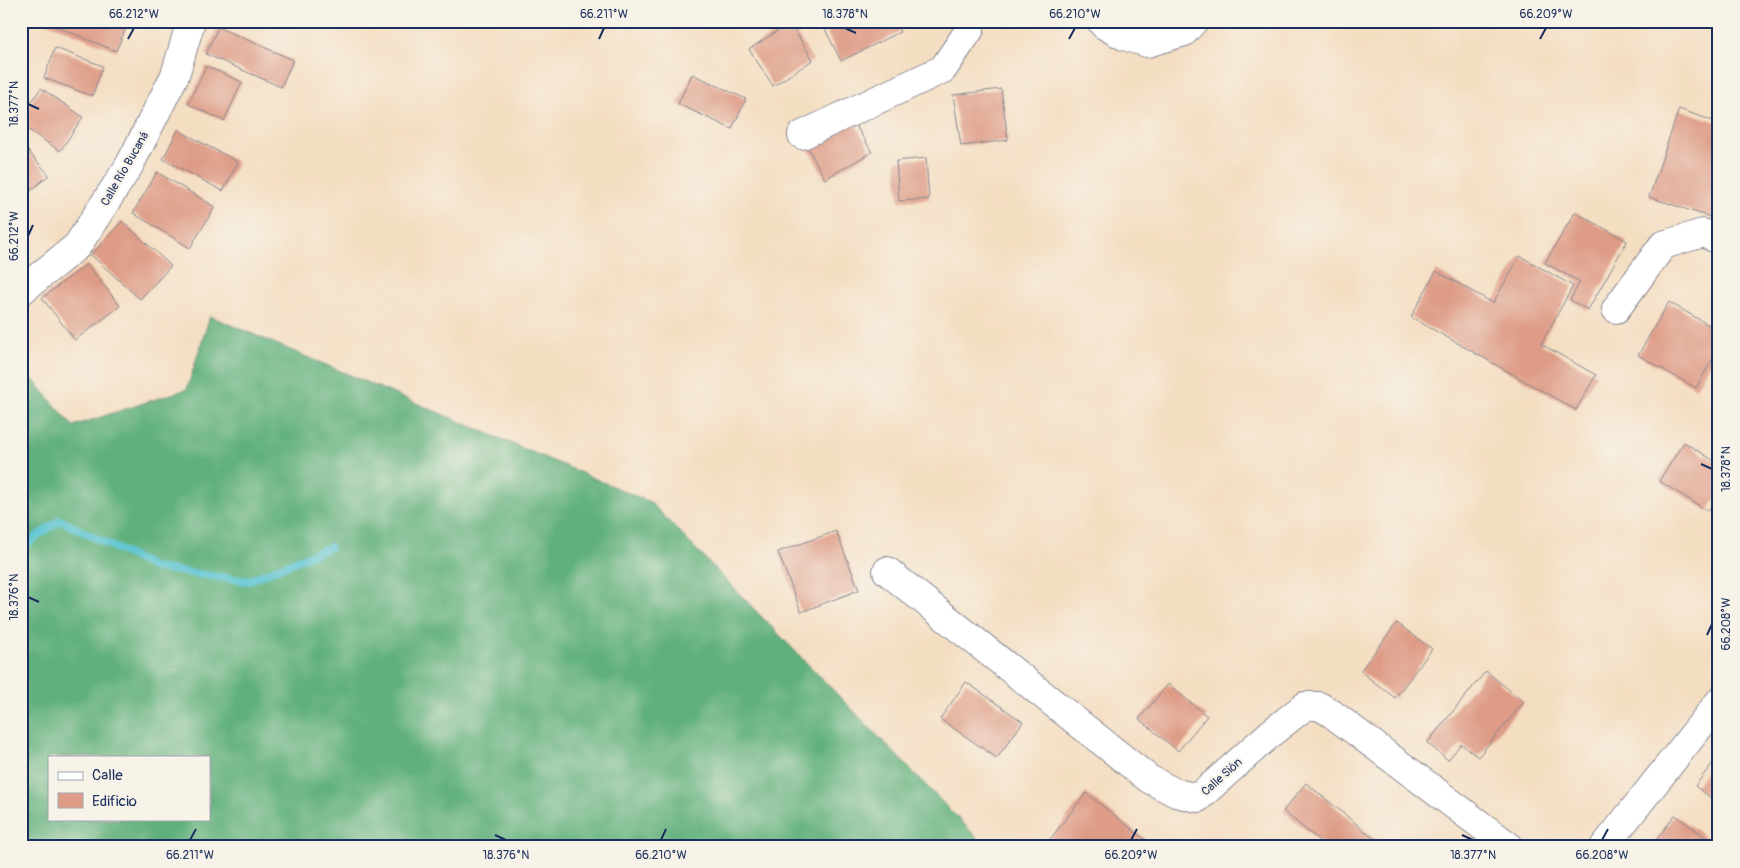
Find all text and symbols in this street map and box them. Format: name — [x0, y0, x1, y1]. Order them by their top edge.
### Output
text: 66.212°W — [109, 7, 159, 22]
text: 66.211°W — [580, 7, 628, 22]
text: 18.378°N — [822, 7, 868, 22]
text: 66.210°W — [1049, 7, 1101, 22]
text: 66.209°W — [1519, 7, 1573, 22]
text: 18.377°N — [7, 81, 22, 127]
street label: Calle Río Bucaná — [98, 129, 152, 209]
text: 66.212°W — [7, 211, 22, 261]
text: 18.378°N — [1719, 446, 1734, 492]
text: 18.376°N — [7, 574, 22, 620]
text: 66.208°W — [1719, 597, 1734, 651]
street label: Calle Sión — [1199, 755, 1246, 799]
legend — [48, 756, 210, 820]
text: Calle — [92, 766, 123, 785]
text: Edificio — [92, 792, 137, 811]
text: 66.211°W — [166, 848, 214, 863]
text: 18.376°N — [483, 848, 529, 863]
text: 66.210°W — [635, 848, 687, 863]
text: 66.209°W — [1104, 848, 1158, 863]
text: 18.377°N — [1450, 848, 1496, 863]
text: 66.208°W — [1575, 848, 1629, 863]

